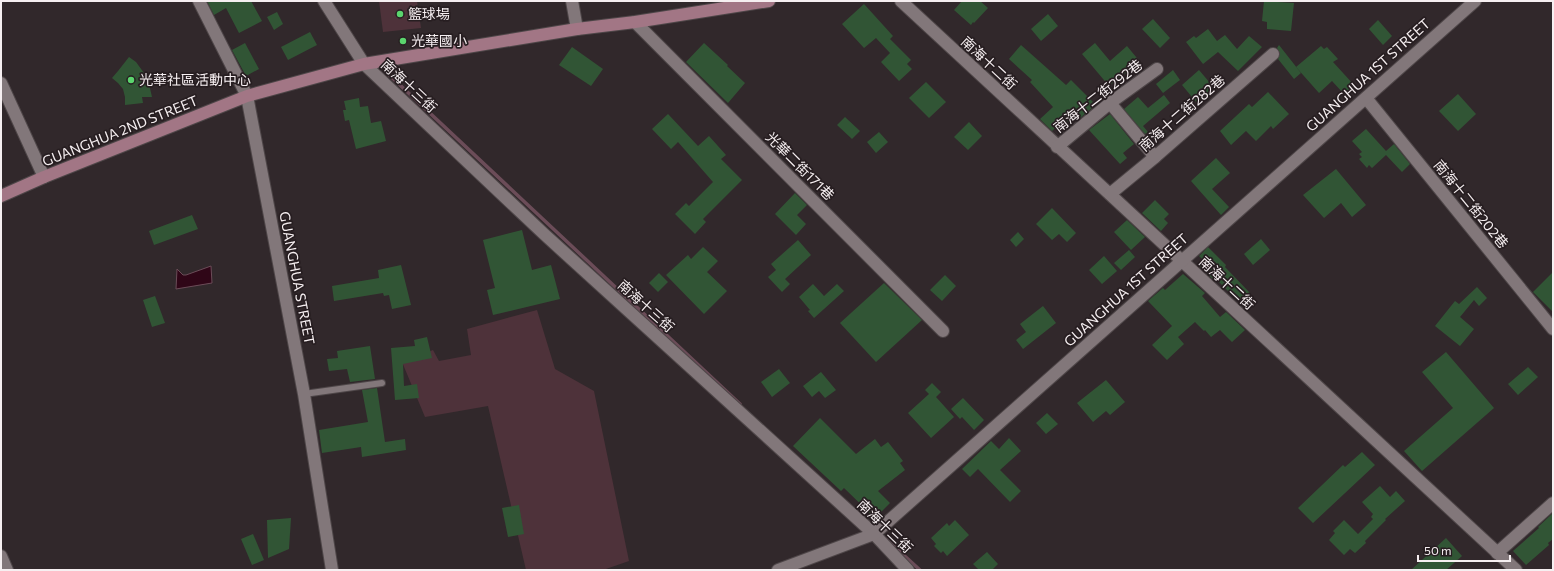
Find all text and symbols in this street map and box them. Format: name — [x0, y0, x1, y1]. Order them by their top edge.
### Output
place label: 籃球場 — [408, 5, 450, 22]
marker: 籃球場 — [395, 9, 405, 19]
street label: GUANGHUA 1ST STREET — [1302, 14, 1433, 135]
place label: 光華國小 — [411, 32, 467, 49]
street label: 南海十二街 — [958, 33, 1021, 93]
marker: 光華國小 — [398, 36, 408, 46]
street label: 南海十三街 — [378, 56, 441, 116]
street label: 南海十二街292巷 — [1050, 56, 1145, 136]
place label: 光華社區活動中心 — [139, 71, 251, 88]
street label: 南海十二街282巷 — [1135, 71, 1228, 154]
marker: 光華社區活動中心 — [126, 75, 136, 85]
street label: GUANGHUA 2ND STREET — [39, 91, 200, 170]
street label: 光華二街171巷 — [763, 128, 838, 203]
street label: 南海十二街202巷 — [1431, 156, 1512, 251]
street label: GUANGHUA STREET — [276, 210, 319, 346]
street label: GUANGHUA 1ST STREET — [1060, 229, 1191, 350]
street label: 南海十二街 — [1196, 253, 1259, 313]
street label: 南海十三街 — [615, 276, 678, 335]
street label: 南海十三街 — [854, 495, 916, 556]
scale bar — [1418, 537, 1510, 563]
text: 50 m — [1424, 543, 1452, 557]

